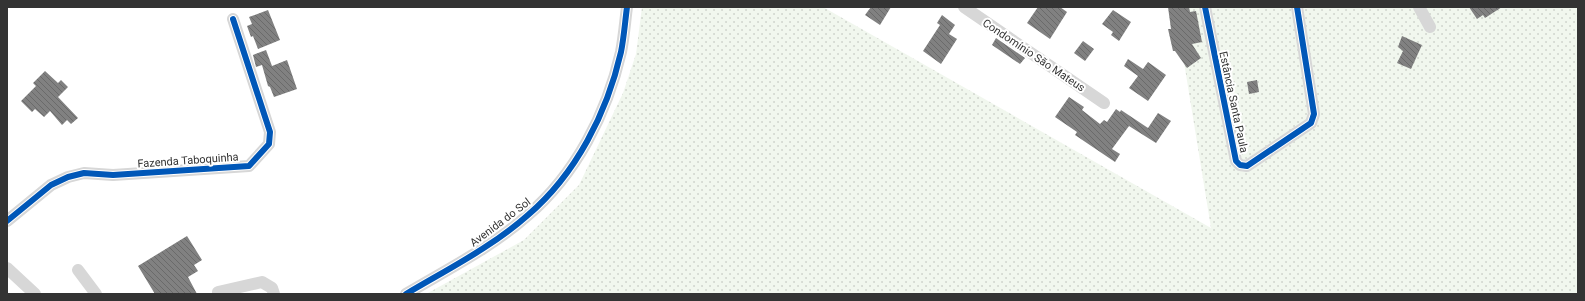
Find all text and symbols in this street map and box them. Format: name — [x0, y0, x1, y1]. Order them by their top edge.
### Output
street label: Condomínio São Mateus — [980, 16, 1088, 95]
street label: Estância Santa Paula — [1216, 50, 1251, 154]
street label: Fazenda Taboquinha — [137, 150, 239, 171]
street label: Avenida do Sol — [467, 195, 533, 249]

